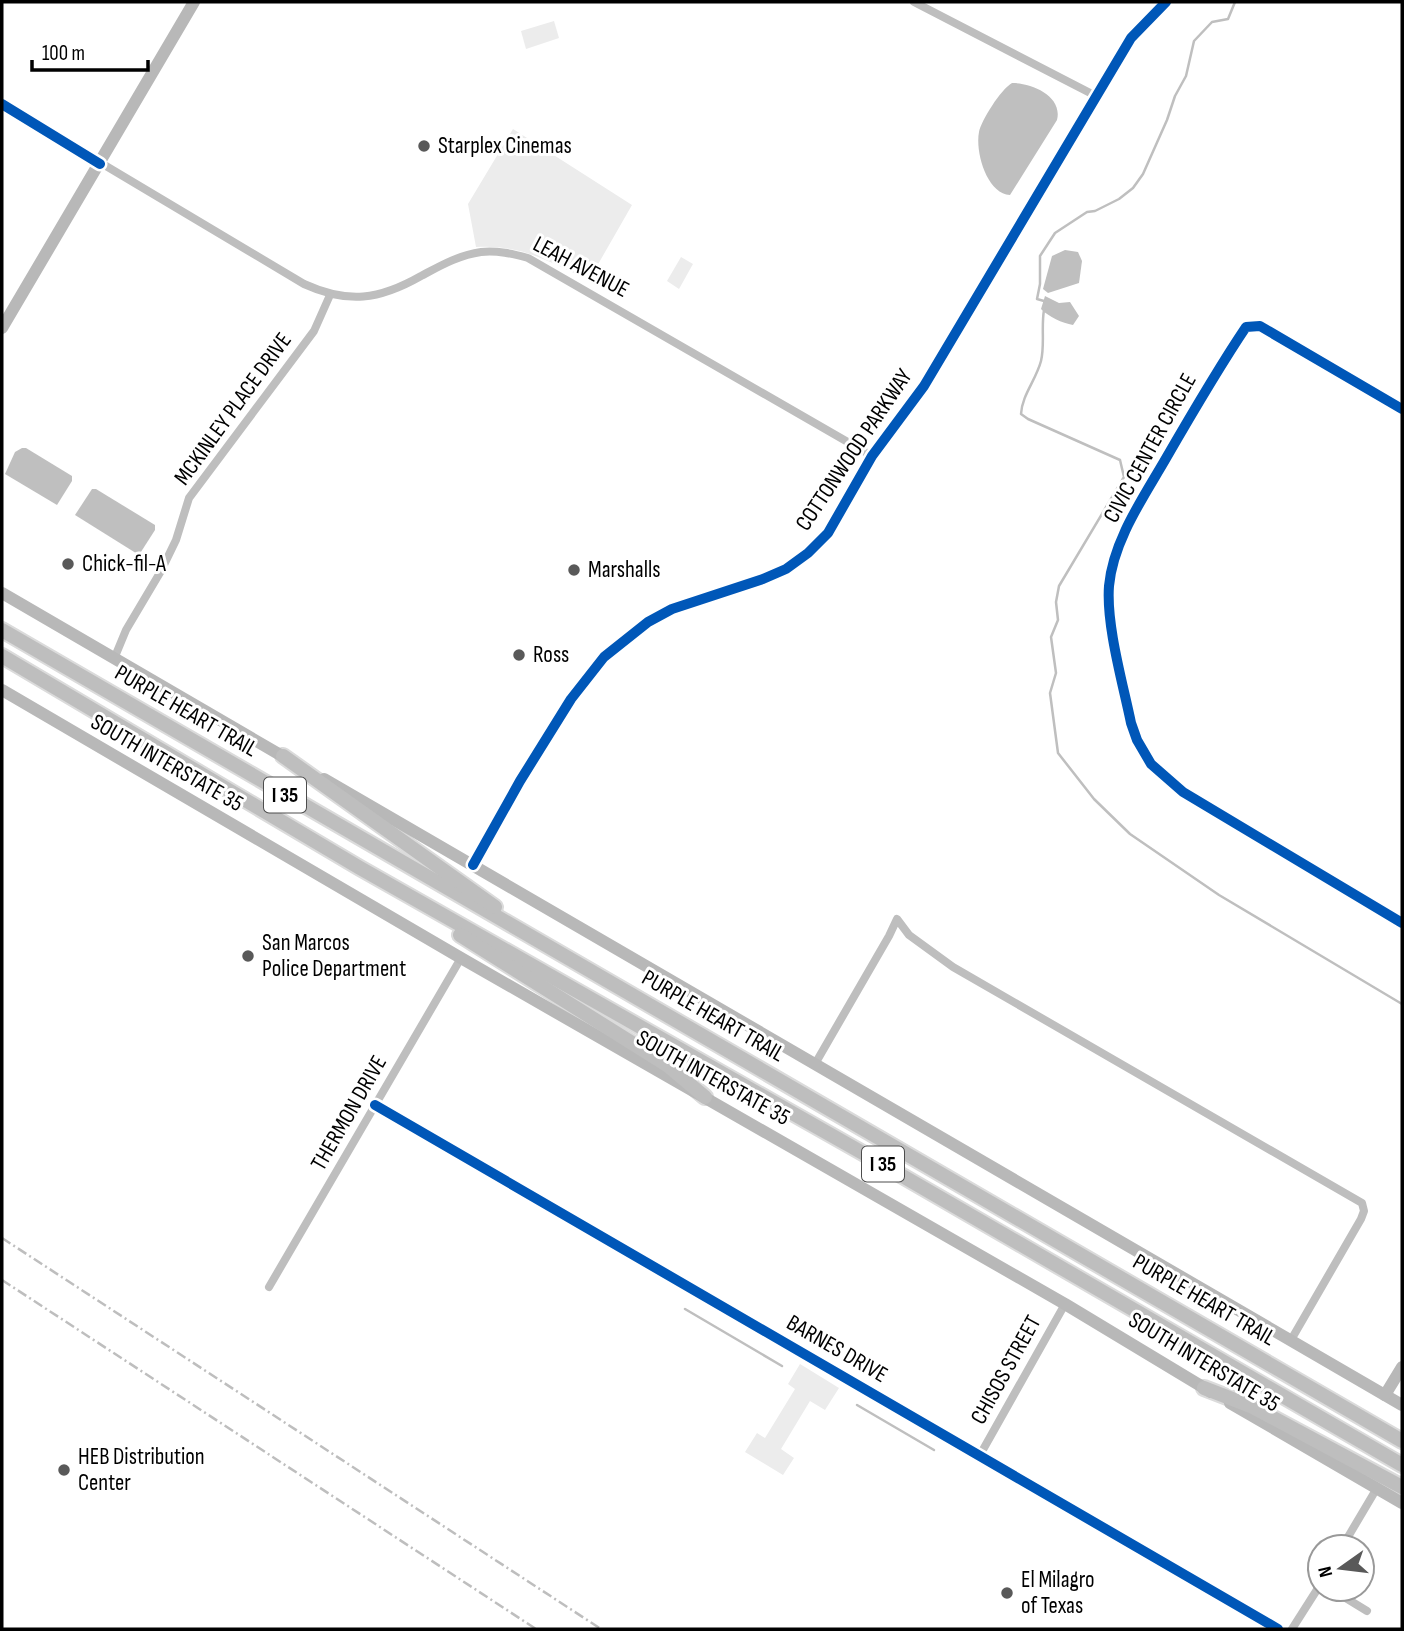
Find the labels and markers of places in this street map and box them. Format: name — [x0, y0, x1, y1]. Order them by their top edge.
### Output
place label: Starplex Cinemas — [438, 132, 572, 160]
marker: Starplex Cinemas — [416, 138, 432, 154]
place label: Chick-fil-A — [82, 550, 166, 578]
marker: Chick-fil-A — [60, 556, 76, 572]
place label: Marshalls — [588, 556, 661, 584]
marker: Marshalls — [566, 562, 582, 578]
place label: Ross — [533, 641, 569, 669]
marker: Ross — [511, 647, 527, 663]
place label: San Marcos Police Department — [262, 929, 406, 983]
marker: San Marcos Police Department — [240, 948, 256, 964]
place label: HEB Distribution Center — [78, 1443, 205, 1497]
marker: HEB Distribution Center — [56, 1462, 72, 1478]
place label: El Milagro of Texas — [1021, 1566, 1094, 1620]
marker: El Milagro of Texas — [999, 1585, 1015, 1601]

